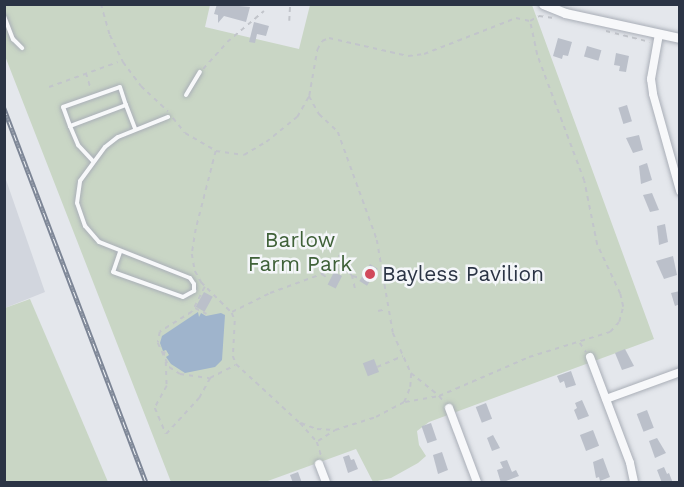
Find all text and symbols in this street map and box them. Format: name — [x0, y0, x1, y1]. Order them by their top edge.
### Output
park label: Barlow Farm Park — [248, 227, 352, 277]
place label: Bayless Pavilion — [382, 261, 544, 287]
marker: Bayless Pavilion — [363, 267, 377, 281]

